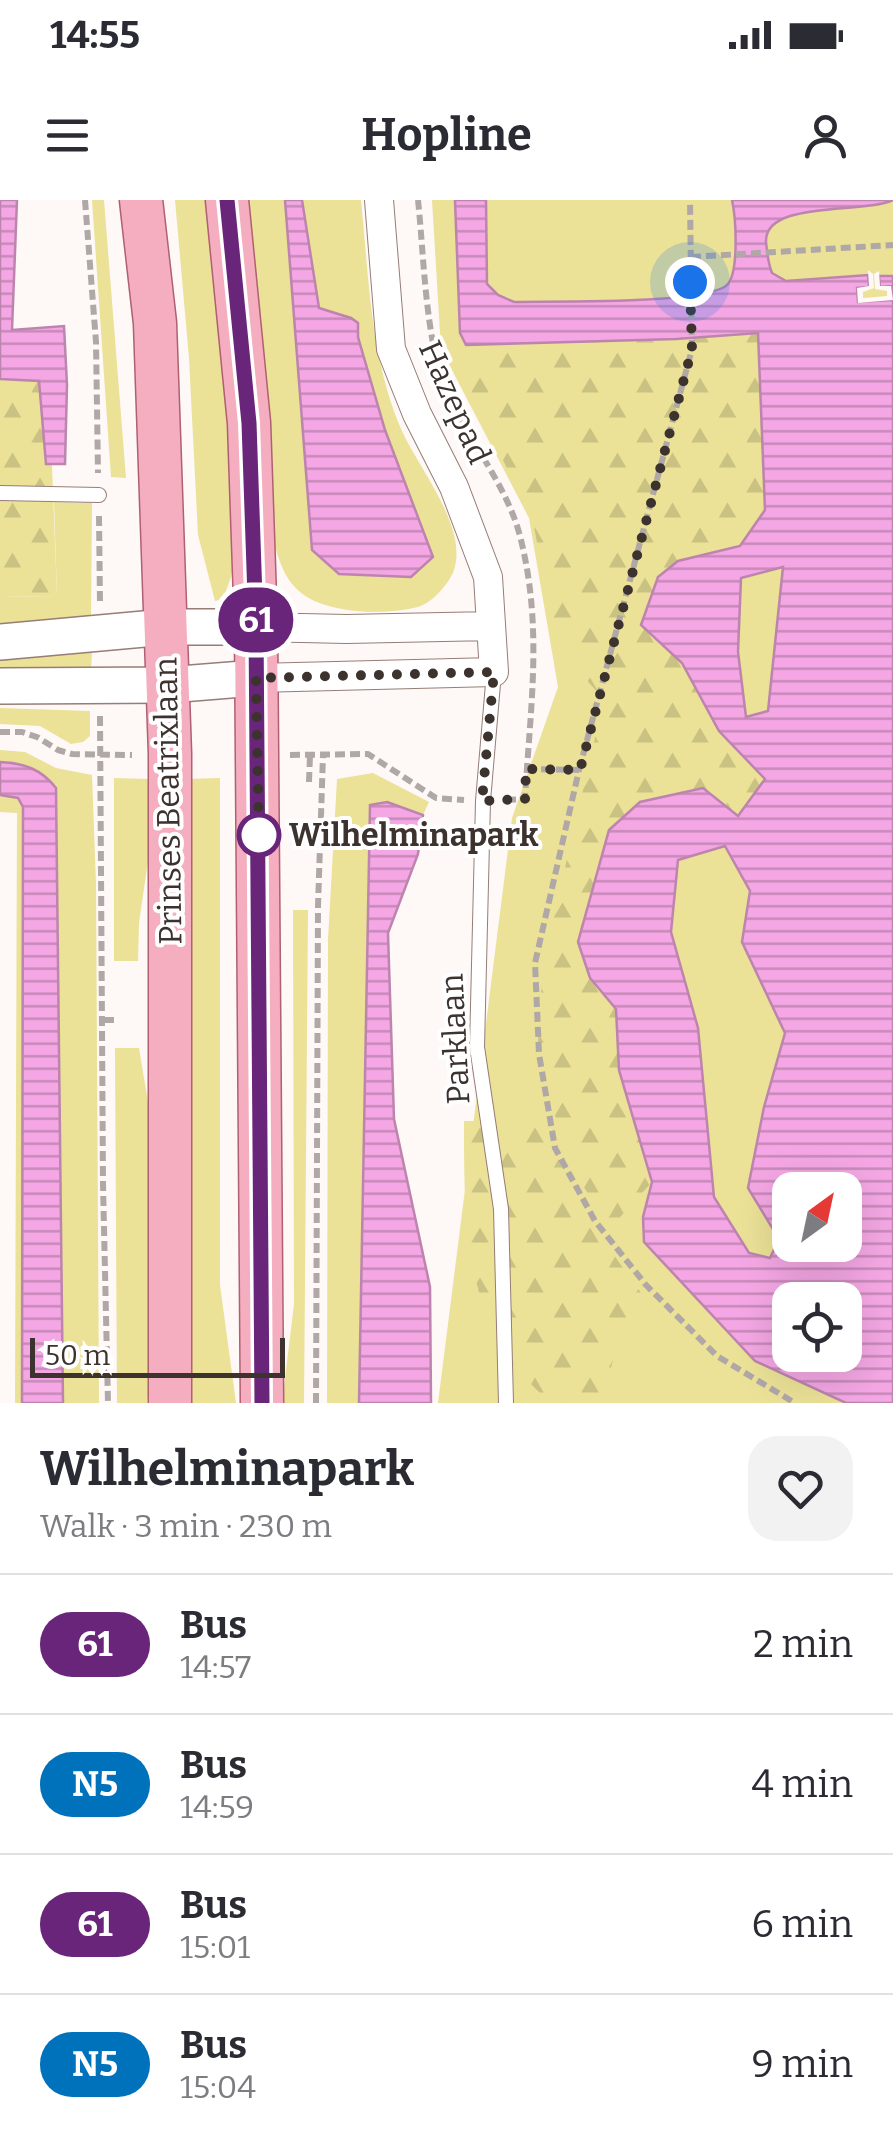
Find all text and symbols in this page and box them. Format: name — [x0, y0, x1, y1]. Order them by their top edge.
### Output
text: 14:55 — [50, 12, 140, 58]
icon: menu — [40, 108, 95, 163]
text: Hopline — [361, 108, 532, 162]
icon: person — [798, 108, 853, 163]
your location — [665, 257, 715, 307]
street label: Hazepad — [411, 334, 499, 470]
line badge: 61 — [211, 588, 301, 652]
text: 61 — [238, 599, 274, 641]
street label: Prinses Beatrixlaan — [146, 657, 190, 945]
marker: Wilhelminapark — [238, 814, 280, 856]
place label: Wilhelminapark — [289, 816, 539, 854]
street label: Parklaan — [433, 973, 477, 1105]
north arrow — [772, 1172, 862, 1262]
map controls — [772, 1172, 862, 1372]
button: locate — [772, 1282, 862, 1372]
scale bar — [30, 1333, 285, 1378]
text: 50 m — [45, 1339, 110, 1372]
button: heart — [748, 1436, 853, 1541]
text: Wilhelminapark — [40, 1440, 414, 1498]
text: Walk · 3 min · 230 m — [40, 1507, 332, 1545]
text: Bus — [180, 1602, 247, 1648]
text: 2 min — [753, 1621, 853, 1667]
text: 61 — [77, 1623, 113, 1665]
text: 14:57 — [180, 1648, 251, 1686]
text: Bus — [180, 1742, 247, 1788]
text: 4 min — [752, 1761, 853, 1807]
text: N5 — [72, 1763, 118, 1805]
text: 14:59 — [180, 1788, 254, 1826]
text: Bus — [180, 1882, 247, 1928]
text: 6 min — [751, 1901, 853, 1947]
text: 61 — [77, 1903, 113, 1945]
text: 15:01 — [180, 1928, 250, 1966]
text: Bus — [180, 2022, 247, 2068]
text: 9 min — [752, 2041, 853, 2087]
text: N5 — [72, 2043, 118, 2085]
text: 15:04 — [180, 2068, 256, 2106]

